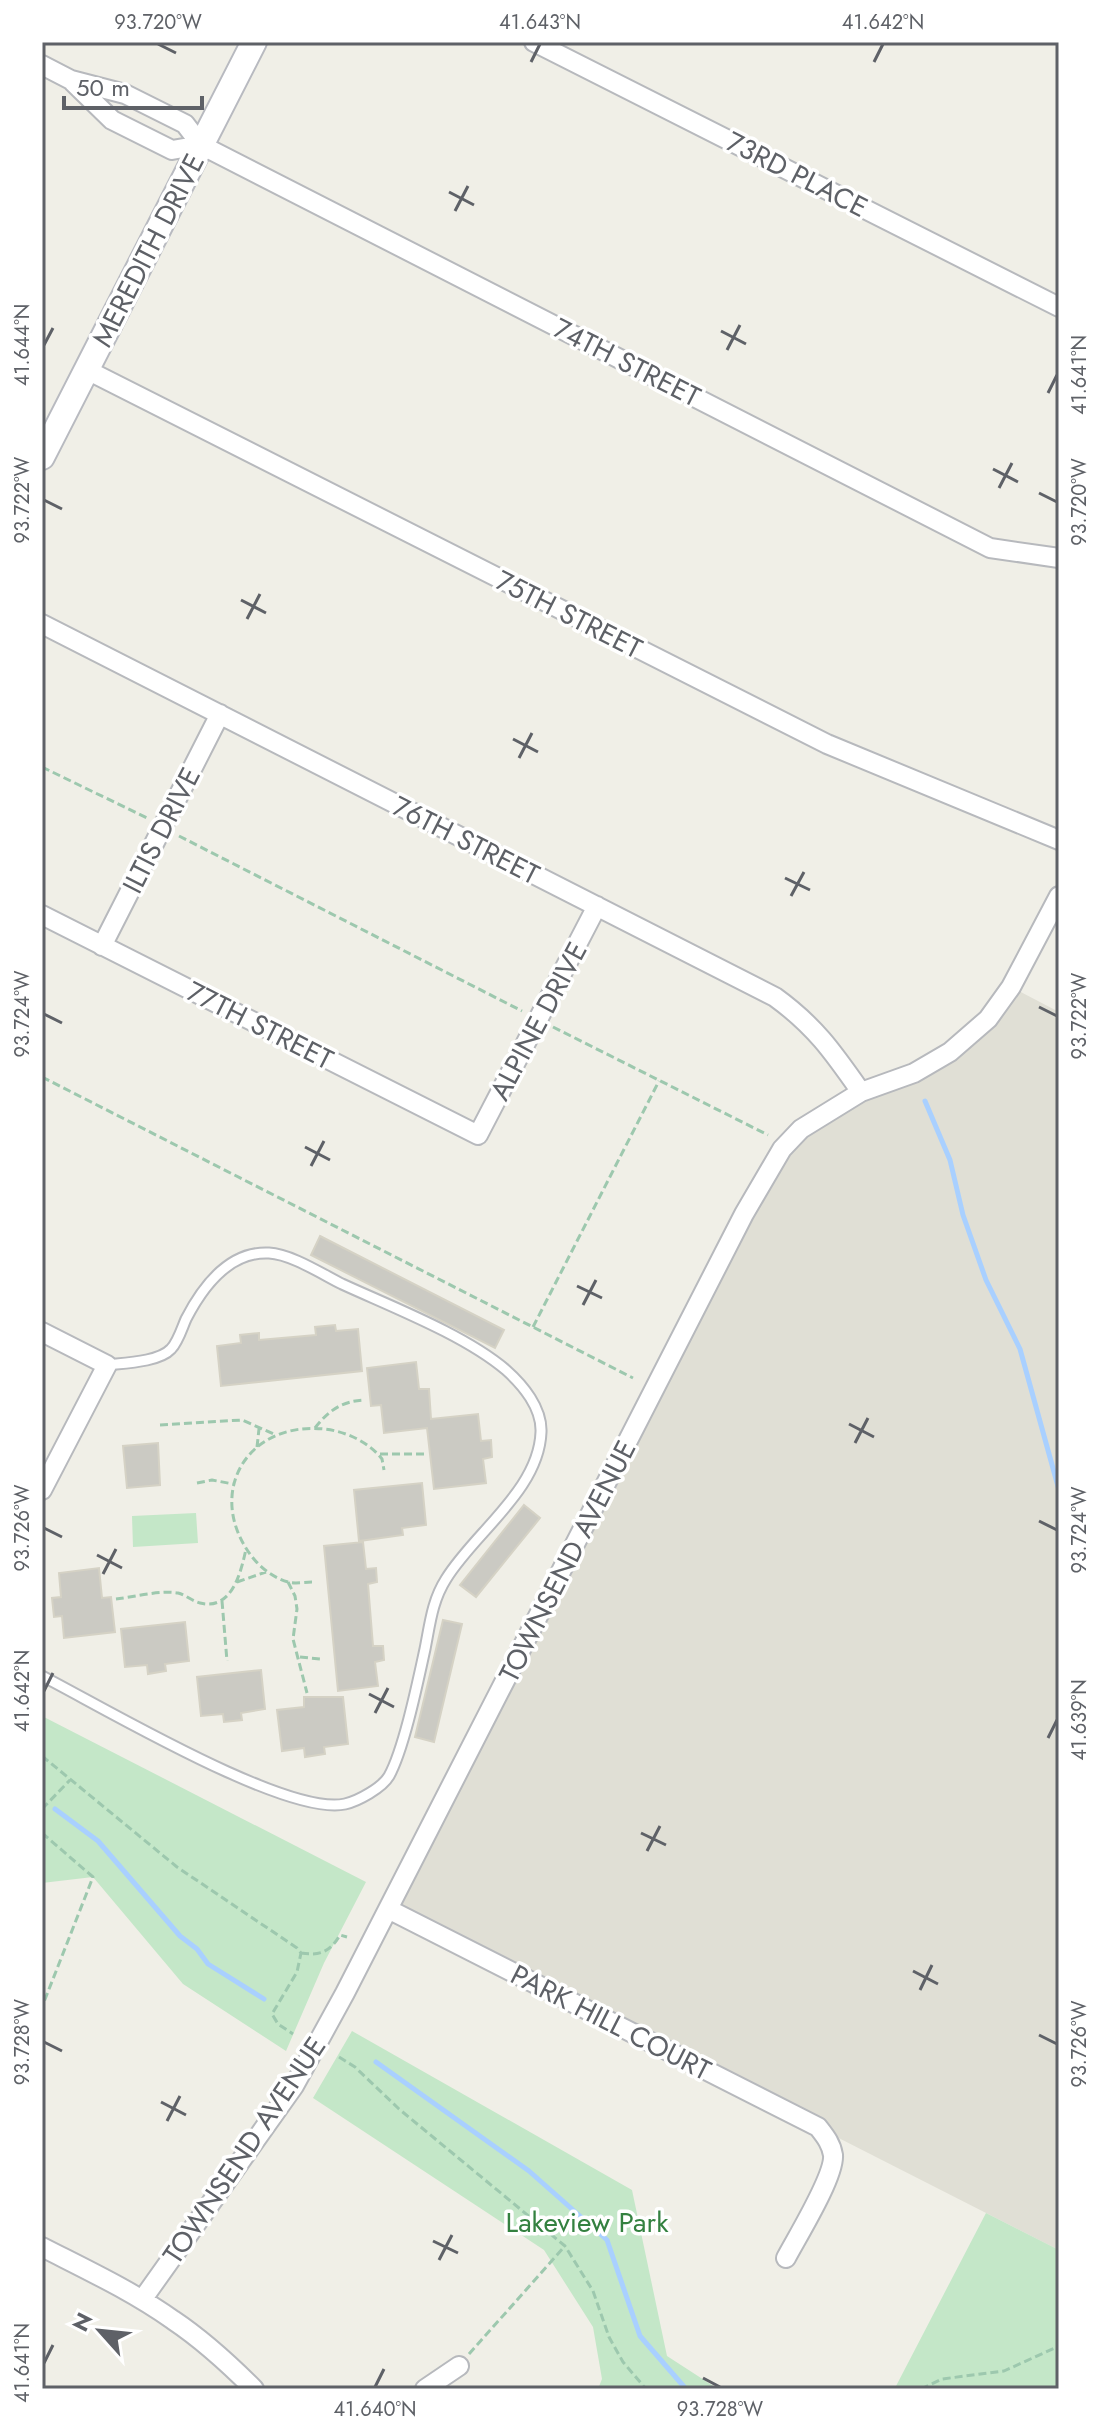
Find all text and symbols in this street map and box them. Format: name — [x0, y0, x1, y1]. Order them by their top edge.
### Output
text: 93.720°W — [114, 8, 202, 37]
text: 41.643°N — [499, 8, 581, 37]
text: 41.642°N — [842, 8, 924, 37]
scale bar — [64, 60, 202, 110]
text: 50 m — [76, 70, 130, 105]
street label: 73RD PLACE — [719, 121, 875, 228]
street label: MEREDITH DRIVE — [82, 146, 215, 354]
text: 41.644°N — [8, 304, 37, 386]
street label: 74TH STREET — [546, 308, 708, 417]
text: 41.641°N — [1065, 335, 1094, 415]
text: 93.722°W — [8, 456, 37, 543]
text: 93.720°W — [1065, 458, 1094, 546]
street label: 75TH STREET — [488, 560, 649, 669]
street label: ILTIS DRIVE — [112, 760, 211, 900]
street label: 76TH STREET — [385, 786, 546, 895]
street label: ALPINE DRIVE — [479, 935, 597, 1108]
text: 93.724°W — [8, 970, 37, 1058]
street label: 77TH STREET — [179, 971, 340, 1080]
text: 93.722°W — [1065, 972, 1094, 1059]
street label: TOWNSEND AVENUE — [489, 1433, 646, 1689]
text: 93.726°W — [8, 1484, 37, 1571]
text: 93.724°W — [1065, 1486, 1094, 1574]
text: 41.642°N — [8, 1650, 37, 1732]
text: 41.639°N — [1065, 1679, 1094, 1761]
street label: PARK HILL COURT — [504, 1954, 718, 2091]
text: 93.728°W — [8, 1999, 37, 2085]
text: 93.726°W — [1065, 2000, 1094, 2087]
street label: TOWNSEND AVENUE — [153, 2028, 336, 2272]
park label: Lakeview Park — [506, 2202, 669, 2243]
north arrow — [60, 2291, 140, 2371]
text: N — [64, 2307, 100, 2337]
text: 41.641°N — [8, 2323, 37, 2403]
text: 41.640°N — [334, 2395, 416, 2424]
text: 93.728°W — [677, 2395, 763, 2424]

